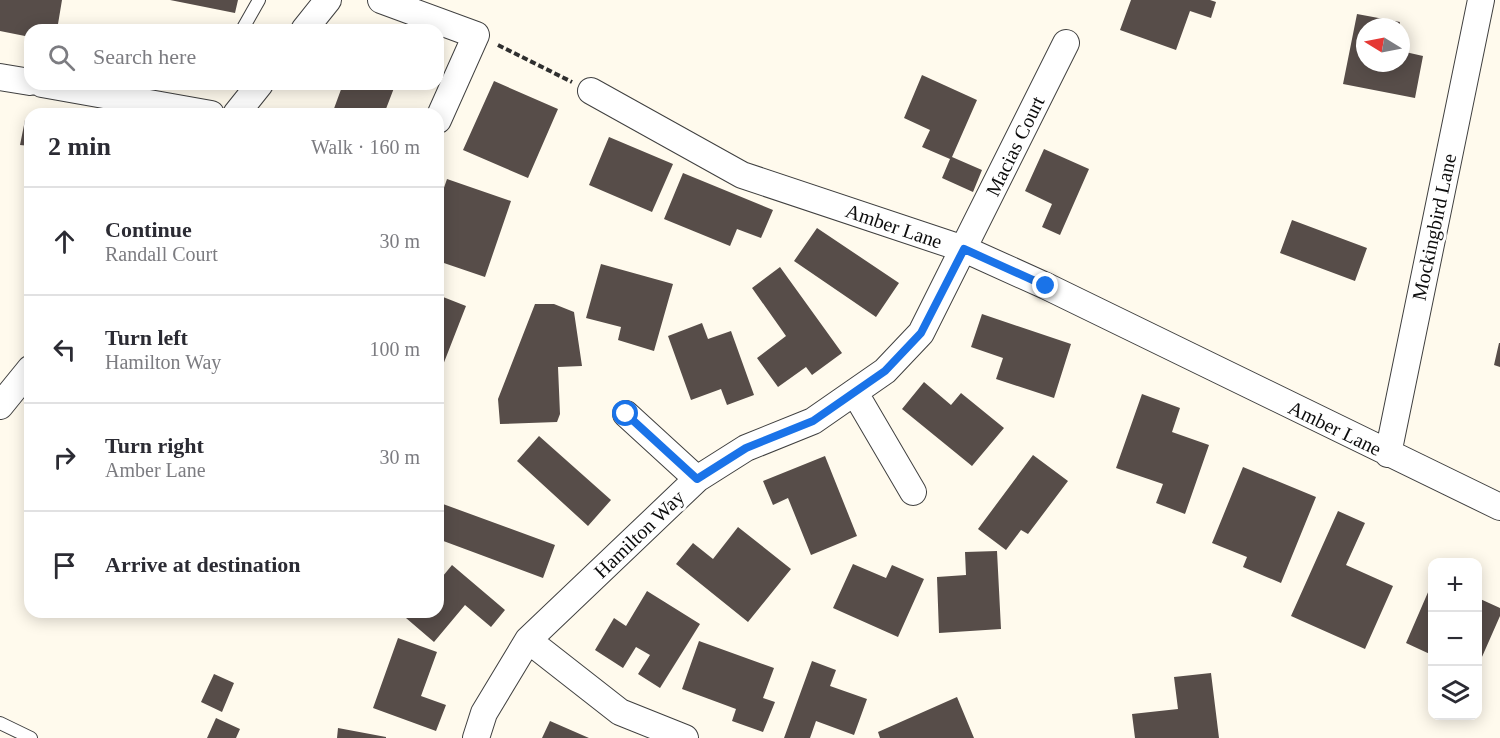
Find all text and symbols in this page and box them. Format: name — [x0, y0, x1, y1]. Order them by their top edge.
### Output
north arrow — [1356, 18, 1410, 72]
search box — [24, 24, 444, 90]
icon: search — [45, 41, 78, 74]
text: Search here — [93, 44, 196, 69]
street label: Macias Court — [981, 92, 1049, 199]
text: 2 min — [48, 132, 111, 161]
text: Walk · 160 m — [311, 136, 420, 158]
street label: Mockingbird Lane — [1408, 152, 1461, 303]
street label: Amber Lane — [843, 199, 945, 253]
text: Continue — [105, 217, 192, 242]
icon: ahead — [48, 225, 81, 258]
text: 30 m — [379, 230, 420, 252]
text: Randall Court — [105, 243, 218, 265]
route end — [1032, 272, 1058, 298]
text: Turn left — [105, 325, 188, 350]
icon: left — [48, 333, 81, 366]
text: 100 m — [369, 338, 420, 360]
text: Hamilton Way — [105, 351, 221, 373]
street label: Amber Lane — [1285, 396, 1385, 460]
route start — [612, 400, 638, 426]
text: Turn right — [105, 433, 204, 458]
icon: right — [48, 441, 81, 474]
text: 30 m — [379, 446, 420, 468]
text: Amber Lane — [105, 459, 206, 481]
street label: Hamilton Way — [590, 486, 689, 583]
icon: arrive — [48, 549, 81, 582]
text: Arrive at destination — [105, 552, 301, 577]
map controls — [1428, 558, 1482, 720]
button: + — [1428, 558, 1482, 612]
button: − — [1428, 612, 1482, 666]
button: layers — [1428, 666, 1482, 720]

